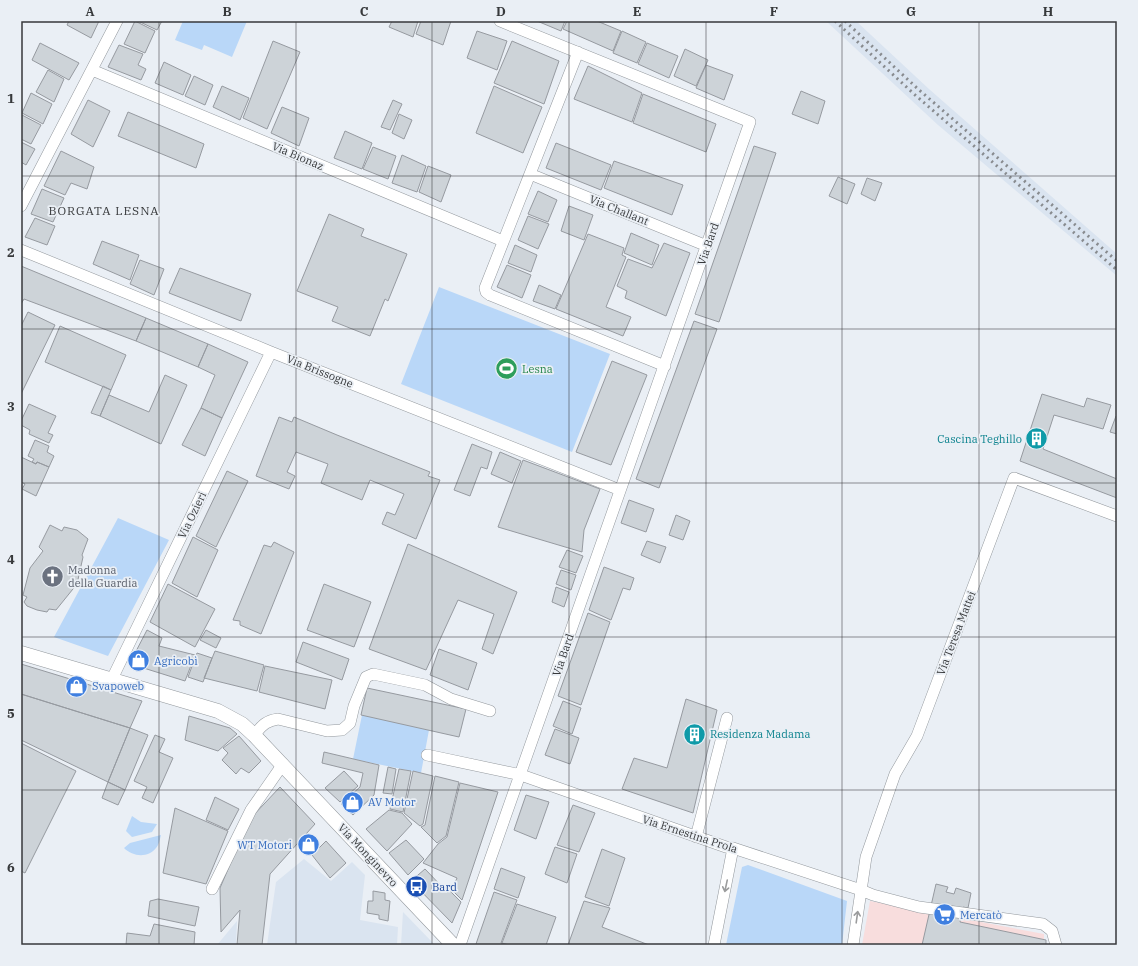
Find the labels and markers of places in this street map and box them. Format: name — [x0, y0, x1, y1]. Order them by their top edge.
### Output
sports icon: Lesna — [493, 356, 519, 382]
place label: Lesna — [522, 362, 553, 376]
building icon: Cascina Teghillo — [1024, 426, 1050, 452]
place label: Cascina Teghillo — [937, 432, 1022, 446]
church icon: Madonna della Guardia — [40, 563, 66, 589]
place label: Madonna della Guardia — [68, 563, 138, 590]
shop icon: Agricobì — [125, 648, 151, 674]
place label: Agricobì — [154, 654, 198, 668]
shop icon: Svapoweb — [63, 673, 89, 699]
place label: Svapoweb — [92, 679, 145, 693]
building icon: Residenza Madama — [681, 721, 707, 747]
place label: Residenza Madama — [710, 727, 811, 741]
shop icon: AV Motor — [340, 789, 366, 815]
place label: AV Motor — [368, 795, 416, 809]
shop icon: WT Motori — [295, 832, 321, 858]
place label: WT Motori — [237, 838, 293, 852]
bus stop icon: Bard — [403, 874, 429, 900]
place label: Bard — [432, 880, 457, 894]
supermarket icon: Mercatò — [932, 902, 958, 928]
place label: Mercatò — [960, 908, 1002, 922]

